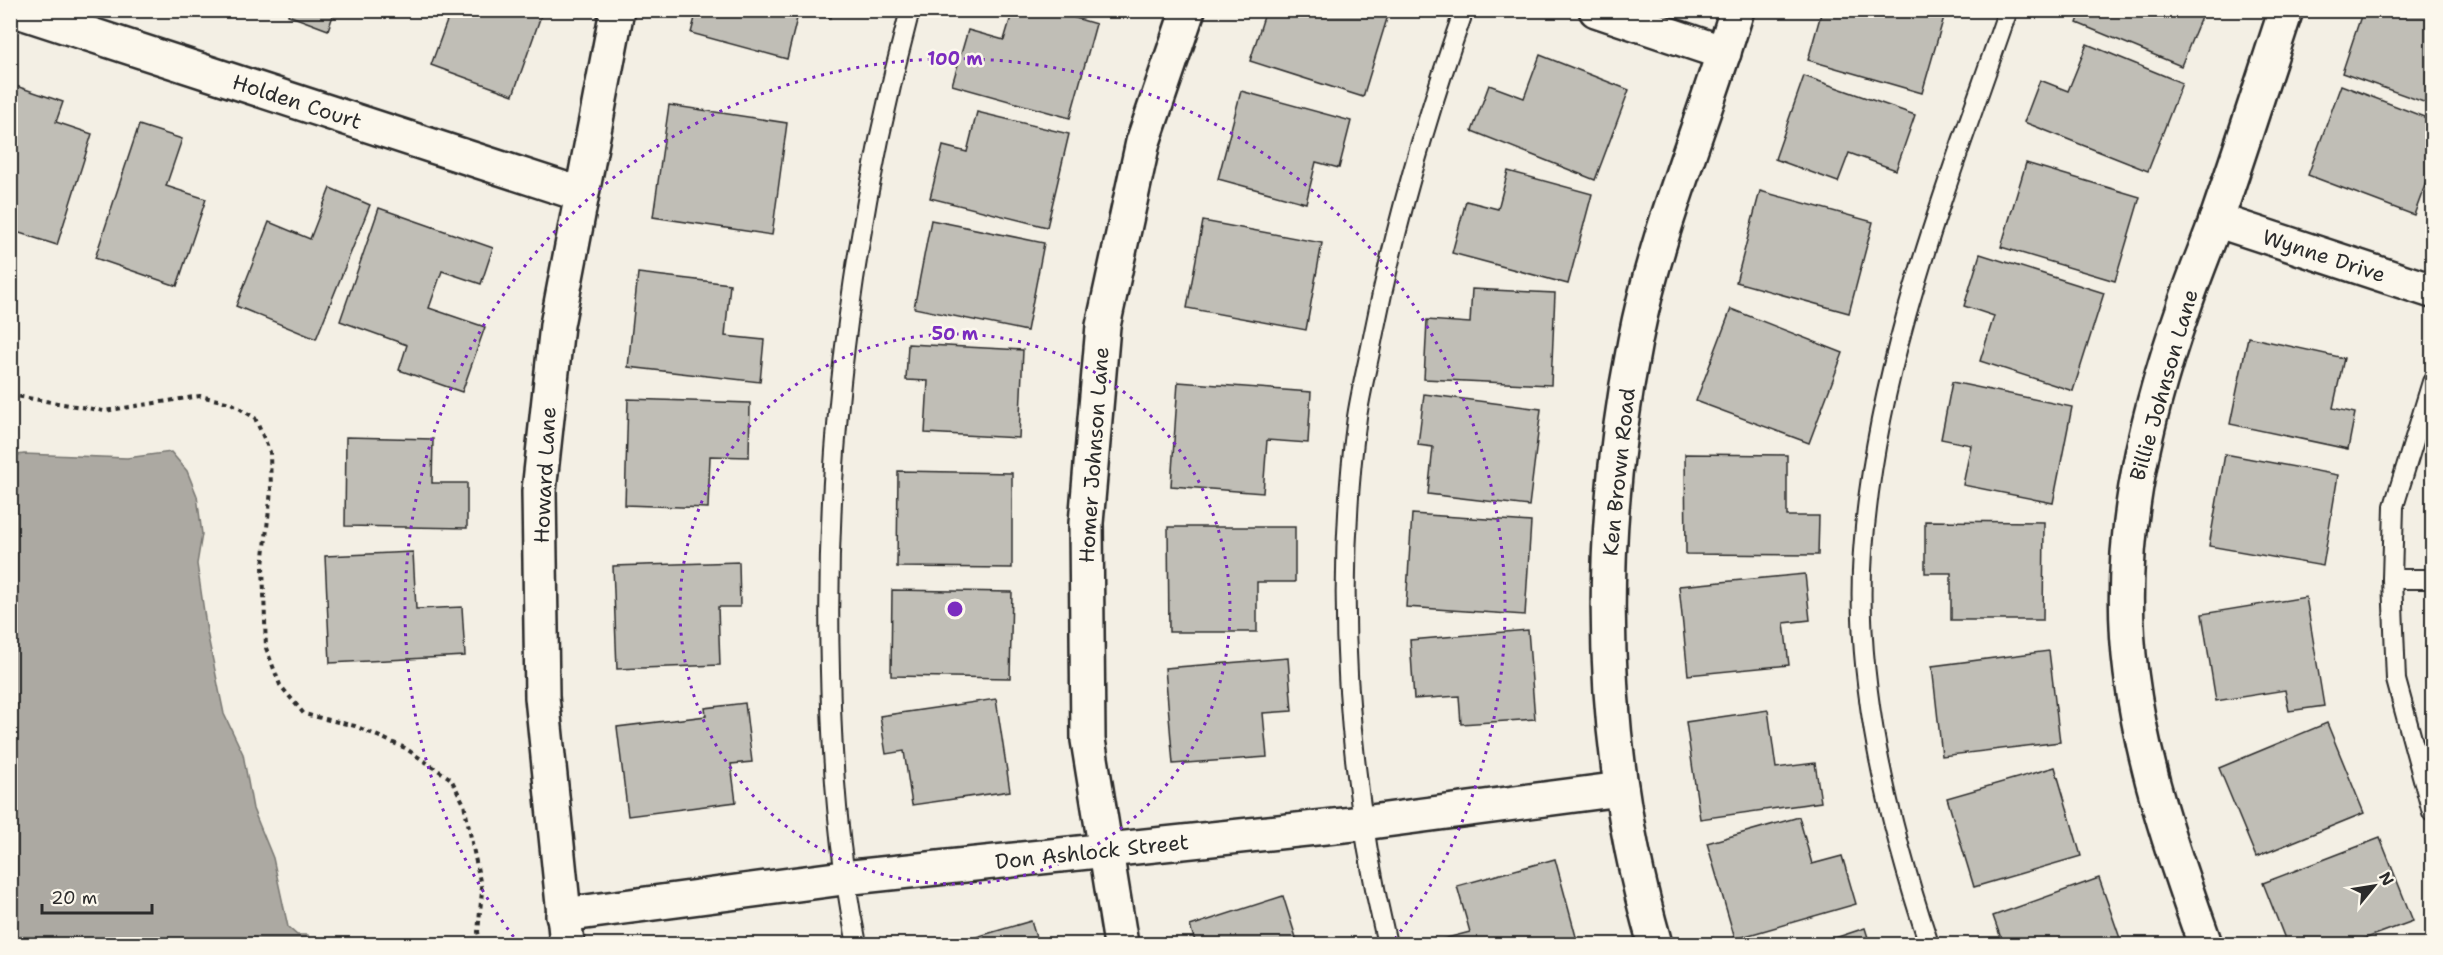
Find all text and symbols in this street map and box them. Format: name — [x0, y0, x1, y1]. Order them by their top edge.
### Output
text: 100 m — [927, 47, 983, 71]
street label: Holden Court — [229, 68, 365, 136]
street label: Wynne Drive — [2259, 223, 2389, 289]
street label: Billie Johnson Lane — [2123, 286, 2205, 484]
text: 50 m — [932, 322, 979, 346]
street label: Homer Johnson Lane — [1072, 346, 1116, 564]
street label: Ken Brown Road — [1596, 387, 1642, 557]
street label: Howard Lane — [527, 406, 563, 544]
centre of rings — [945, 599, 965, 619]
street label: Don Ashlock Street — [994, 828, 1190, 876]
north arrow — [2344, 856, 2404, 916]
text: N — [2374, 868, 2399, 889]
scale bar — [42, 877, 152, 915]
text: 20 m — [51, 886, 97, 910]

